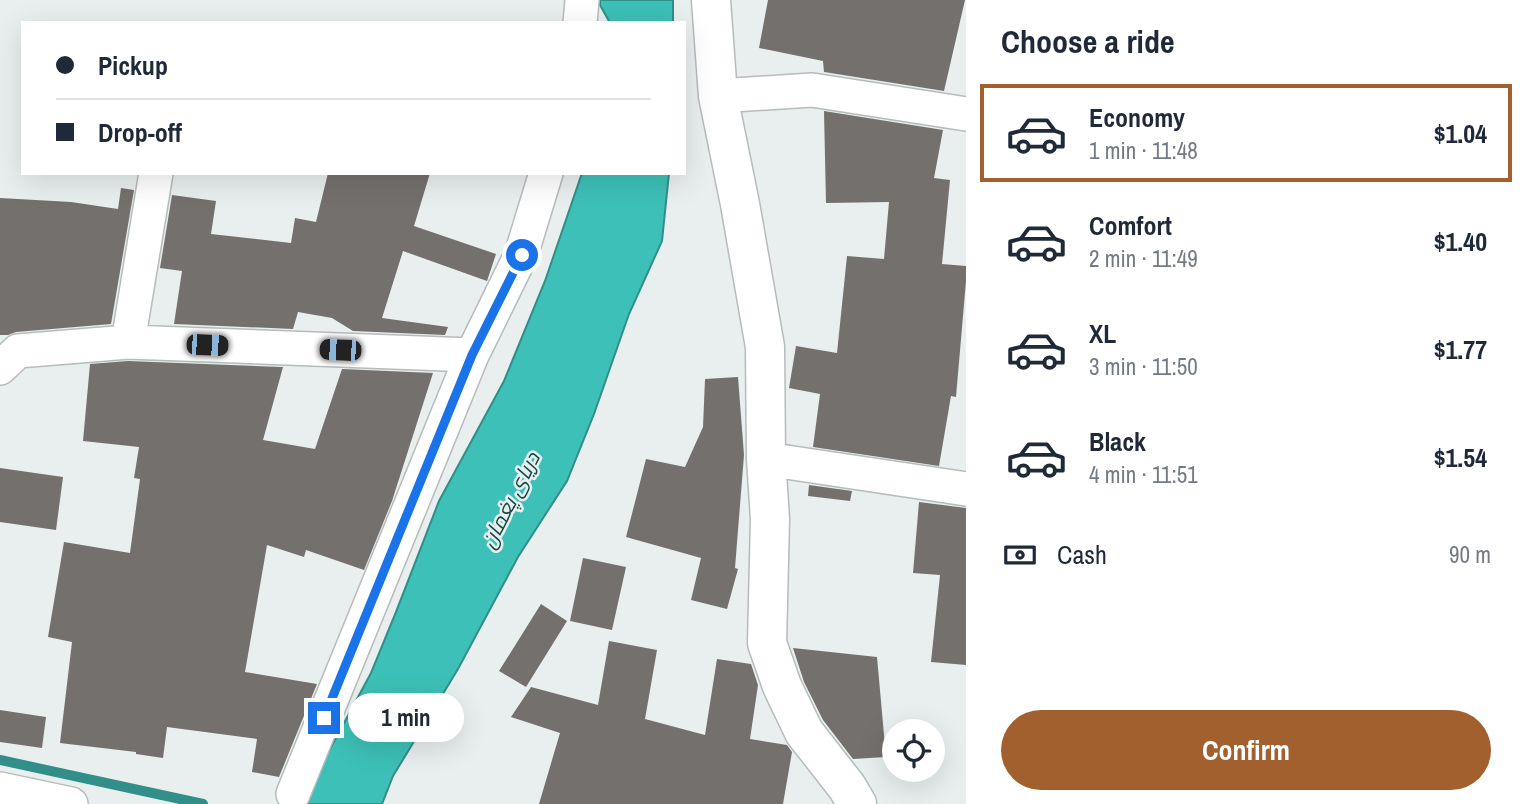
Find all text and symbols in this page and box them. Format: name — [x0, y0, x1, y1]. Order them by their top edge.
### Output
text: Choose a ride — [1001, 20, 1175, 63]
text: Pickup — [98, 48, 168, 83]
text: Economy — [1089, 100, 1185, 135]
icon: car — [1005, 102, 1068, 165]
text: Drop-off — [98, 115, 182, 150]
text: $1.04 — [1434, 116, 1487, 151]
text: 1 min · 11:48 — [1089, 135, 1198, 166]
text: Comfort — [1089, 208, 1172, 243]
icon: car — [1005, 210, 1068, 273]
text: $1.40 — [1434, 224, 1487, 259]
route start — [506, 239, 538, 271]
text: 2 min · 11:49 — [1089, 243, 1198, 274]
text: XL — [1089, 316, 1116, 351]
icon: car — [1005, 318, 1068, 381]
text: $1.77 — [1434, 332, 1487, 367]
car — [186, 334, 229, 356]
car — [319, 339, 362, 361]
text: 3 min · 11:50 — [1089, 351, 1198, 382]
text: Black — [1089, 424, 1146, 459]
icon: car — [1005, 426, 1068, 489]
text: $1.54 — [1434, 440, 1487, 475]
water label: دریای پغمان — [473, 446, 547, 553]
text: 4 min · 11:51 — [1089, 459, 1198, 490]
icon: cash — [1001, 536, 1039, 574]
text: Cash — [1057, 537, 1107, 572]
text: 90 m — [1449, 539, 1491, 570]
callout: 1 min — [348, 694, 464, 742]
route end — [308, 702, 340, 734]
text: 1 min — [381, 702, 431, 733]
button: Confirm — [1001, 710, 1491, 790]
map controls — [882, 719, 945, 782]
button: locate — [882, 719, 945, 782]

